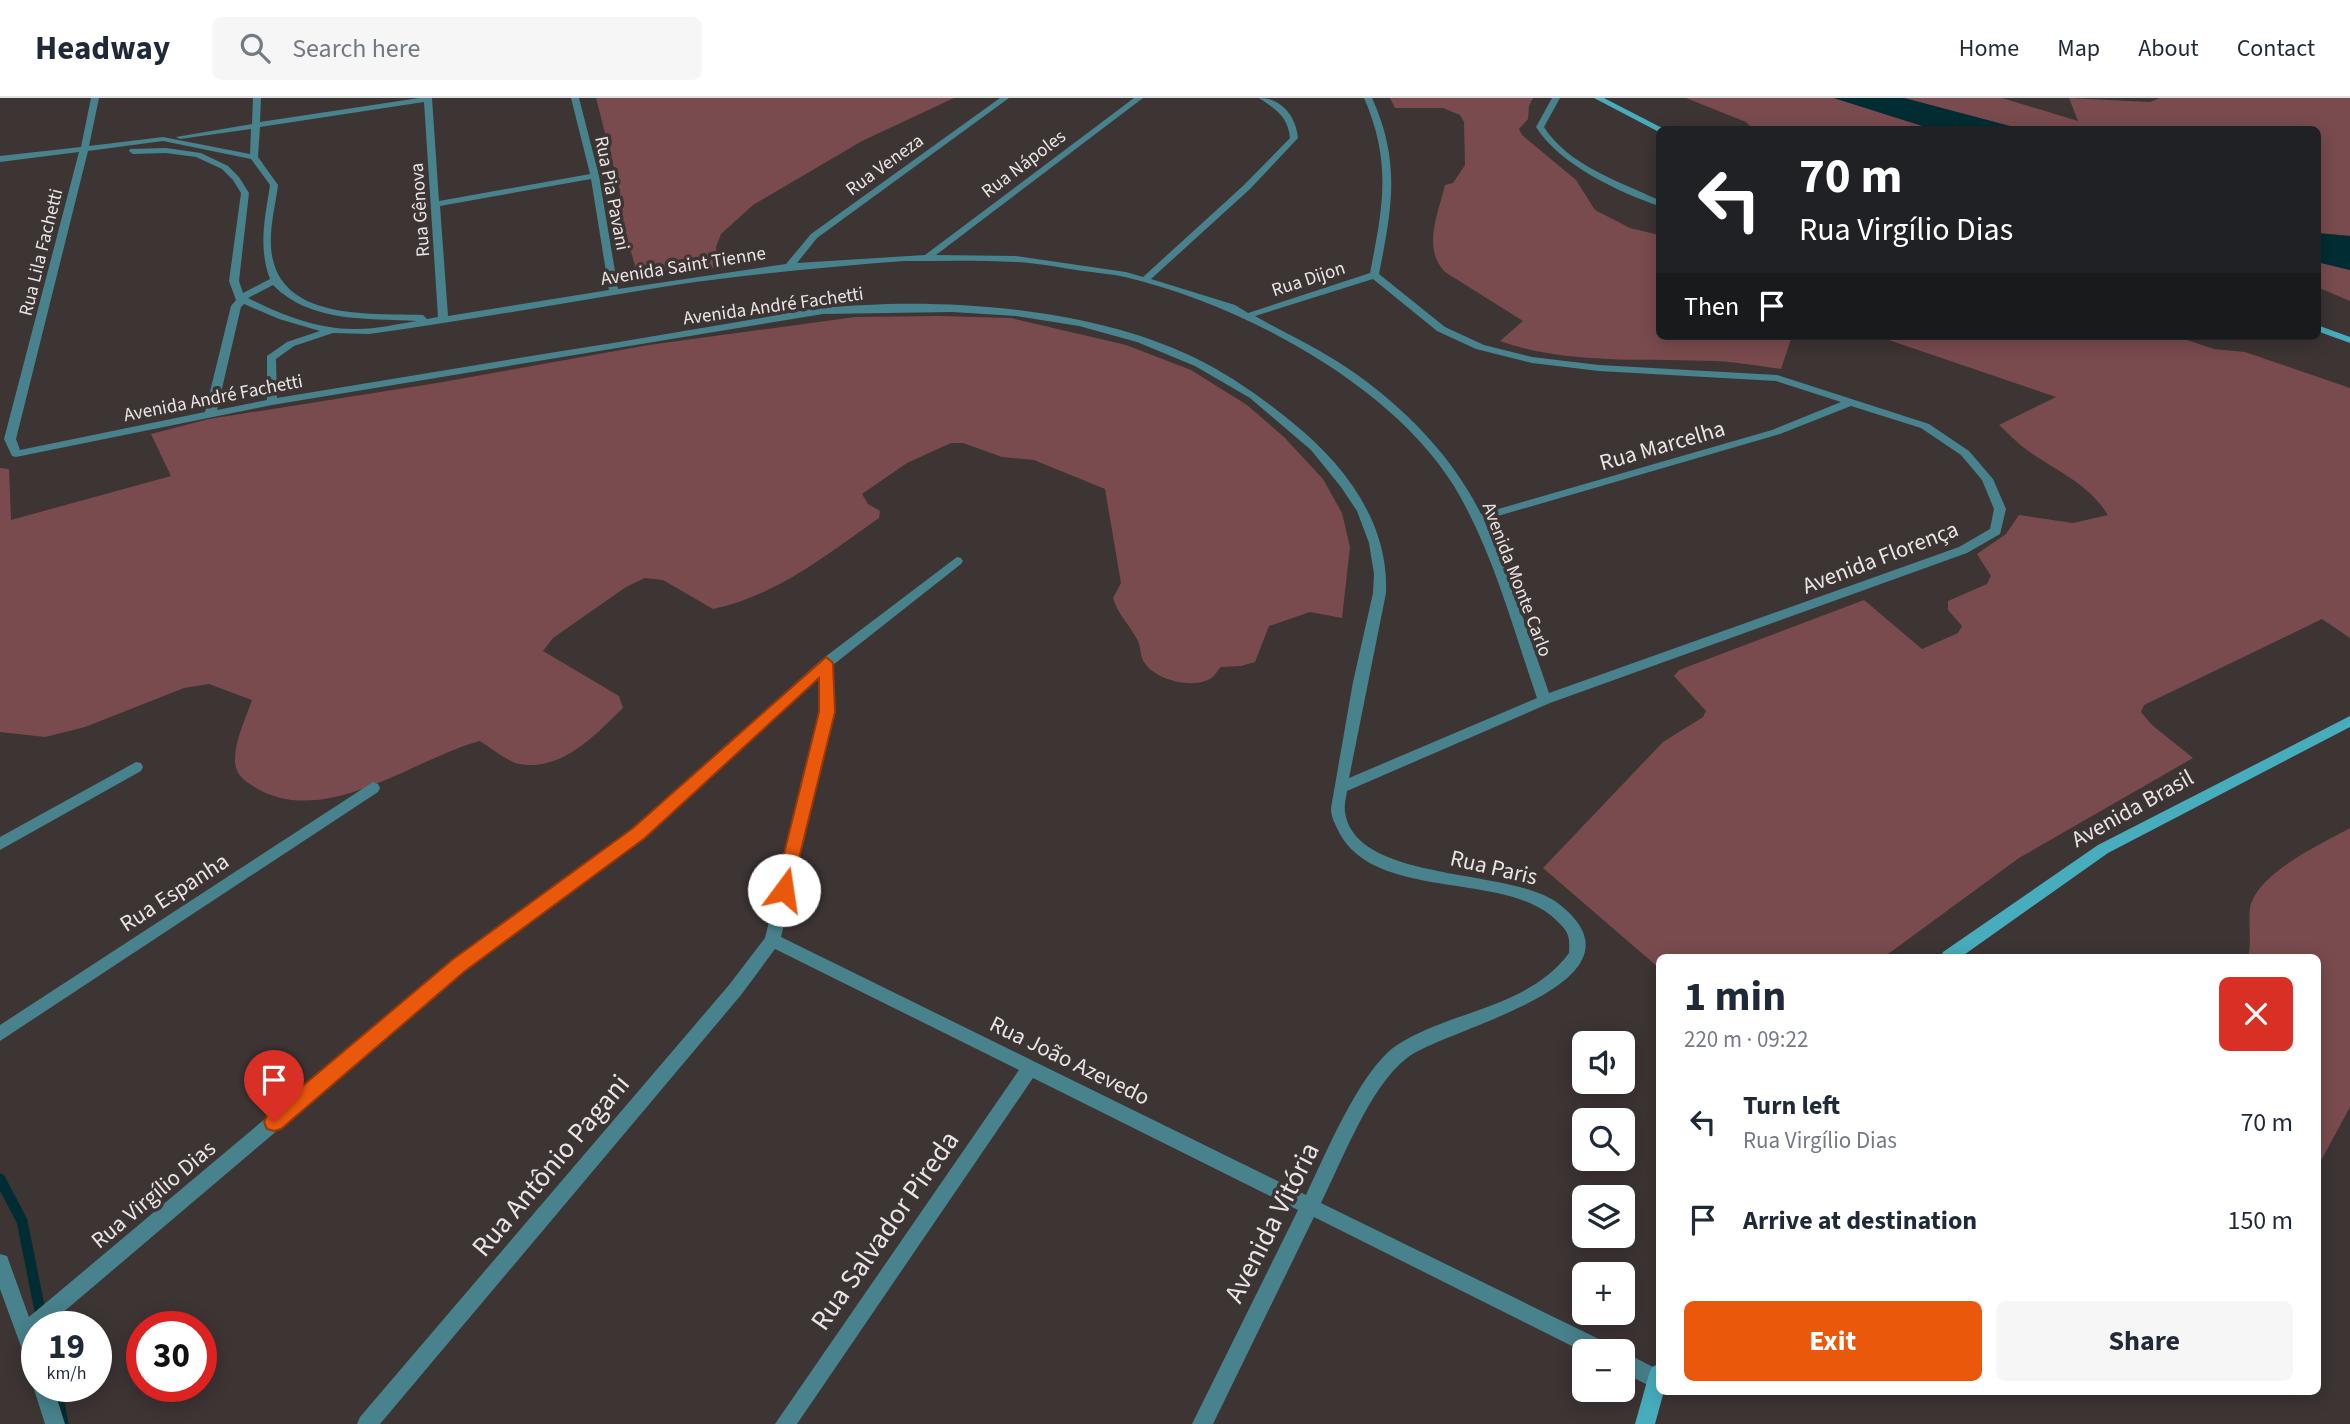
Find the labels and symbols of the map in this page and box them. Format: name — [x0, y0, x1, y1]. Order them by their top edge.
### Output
street label: Rua Nápoles — [976, 123, 1072, 205]
street label: Rua Veneza — [840, 128, 929, 203]
street label: Rua Pia Pavani — [587, 134, 636, 253]
street label: Rua Gênova — [404, 162, 437, 258]
street label: Rua Lila Fachetti — [13, 186, 70, 319]
street label: Avenida Saint Tienne — [599, 240, 768, 293]
street label: Rua Dijon — [1268, 255, 1349, 304]
street label: Avenida André Fachetti — [681, 280, 865, 333]
street label: Avenida André Fachetti — [121, 368, 305, 429]
street label: Rua Marcelha — [1595, 412, 1729, 479]
street label: Avenida Monte Carlo — [1475, 498, 1558, 661]
street label: Avenida Florença — [1797, 513, 1963, 602]
street label: Avenida Brasil — [2065, 761, 2199, 856]
street label: Rua Paris — [1447, 841, 1541, 894]
street label: Rua Espanha — [113, 845, 235, 940]
position arrow — [747, 853, 821, 927]
street label: Rua João Azevedo — [984, 1007, 1155, 1114]
pin — [244, 1050, 304, 1122]
street label: Rua Antônio Pagani — [462, 1066, 639, 1266]
street label: Rua Salvador Pireda — [801, 1123, 969, 1338]
street label: Rua Virgílio Dias — [84, 1132, 223, 1256]
street label: Avenida Vitória — [1214, 1135, 1330, 1310]
speed limit sign: 30 — [126, 1311, 217, 1402]

